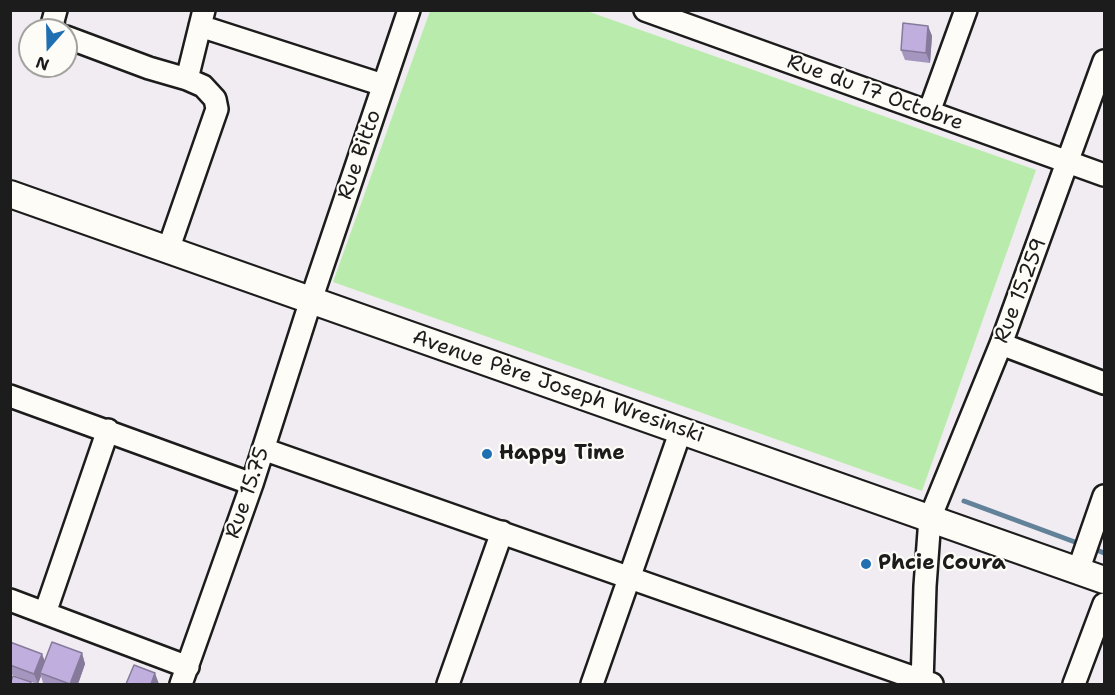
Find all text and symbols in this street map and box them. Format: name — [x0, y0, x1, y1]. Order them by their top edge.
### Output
north arrow — [18, 18, 78, 78]
street label: Rue du 17 Octobre — [783, 49, 967, 137]
text: N — [33, 51, 52, 76]
street label: Rue Bitto — [333, 107, 387, 203]
street label: Rue 15.259 — [989, 235, 1053, 347]
street label: Avenue Père Joseph Wresinski — [409, 325, 707, 449]
place label: Happy Time — [499, 441, 625, 467]
street label: Rue 15.75 — [221, 444, 275, 542]
marker: Happy Time — [480, 447, 494, 461]
place label: Phcie Coura — [878, 551, 1006, 577]
marker: Phcie Coura — [859, 557, 873, 571]

